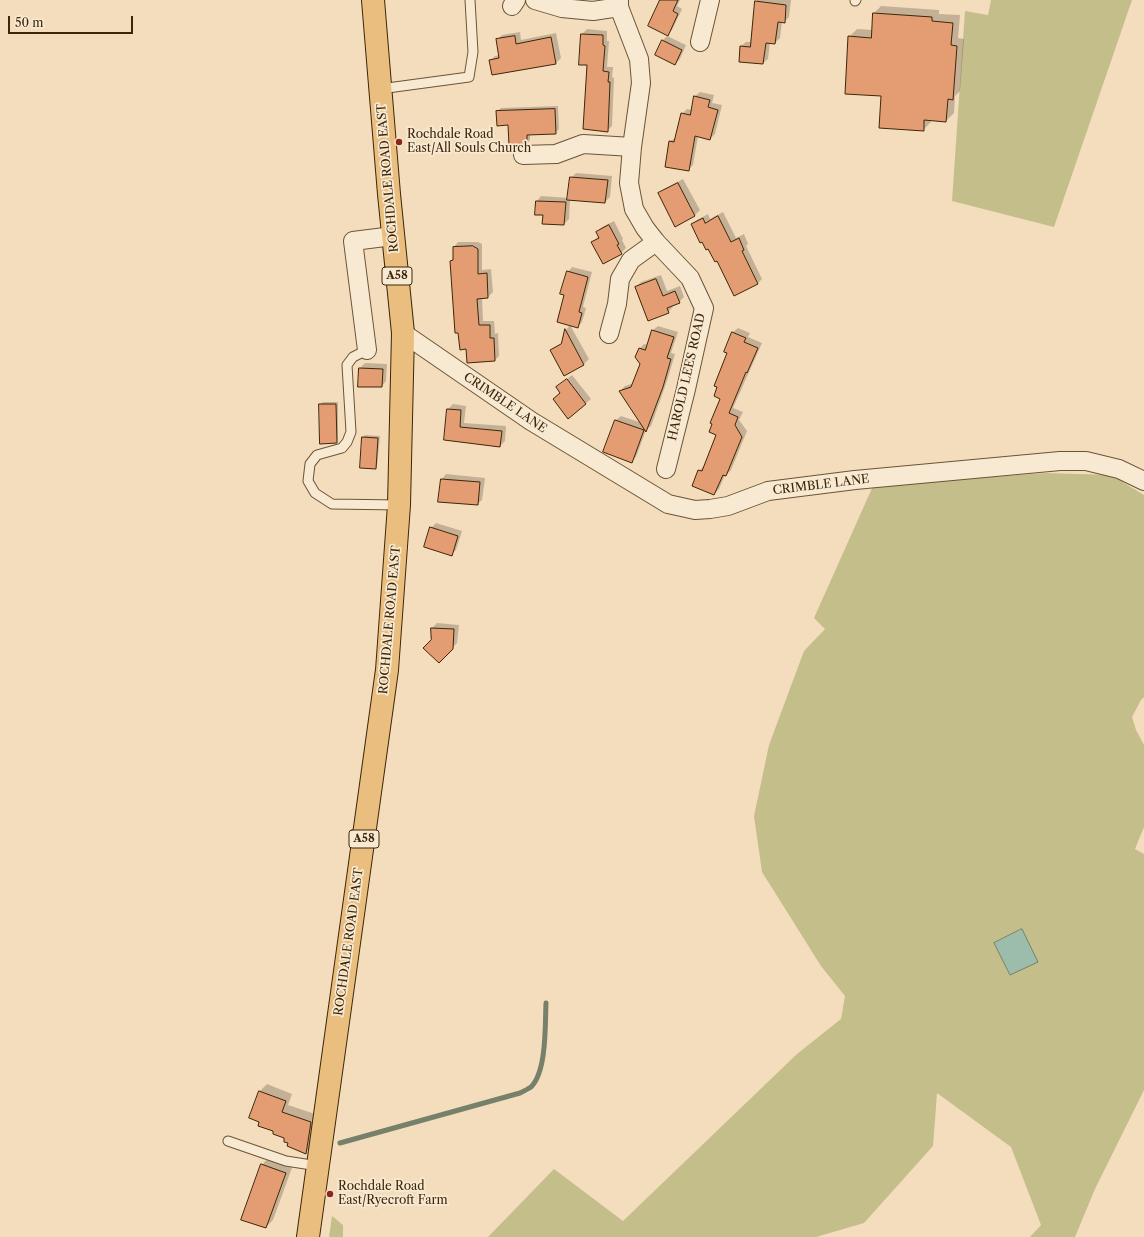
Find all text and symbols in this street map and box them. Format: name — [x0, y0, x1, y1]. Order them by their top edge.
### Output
scale bar — [10, 8, 135, 34]
text: 50 m — [15, 15, 44, 30]
street label: ROCHDALE ROAD EAST — [374, 103, 402, 253]
place label: Rochdale Road East/All Souls Church — [407, 128, 531, 156]
marker: Rochdale Road East/All Souls Church — [394, 137, 404, 147]
road number: A58 — [382, 267, 412, 285]
street label: HAROLD LEES ROAD — [665, 312, 709, 442]
street label: CRIMBLE LANE — [461, 370, 549, 436]
street label: CRIMBLE LANE — [772, 472, 870, 498]
street label: ROCHDALE ROAD EAST — [376, 545, 404, 695]
road number: A58 — [349, 830, 379, 848]
street label: ROCHDALE ROAD EAST — [331, 867, 367, 1017]
place label: Rochdale Road East/Ryecroft Farm — [338, 1180, 448, 1208]
marker: Rochdale Road East/Ryecroft Farm — [325, 1189, 335, 1199]

